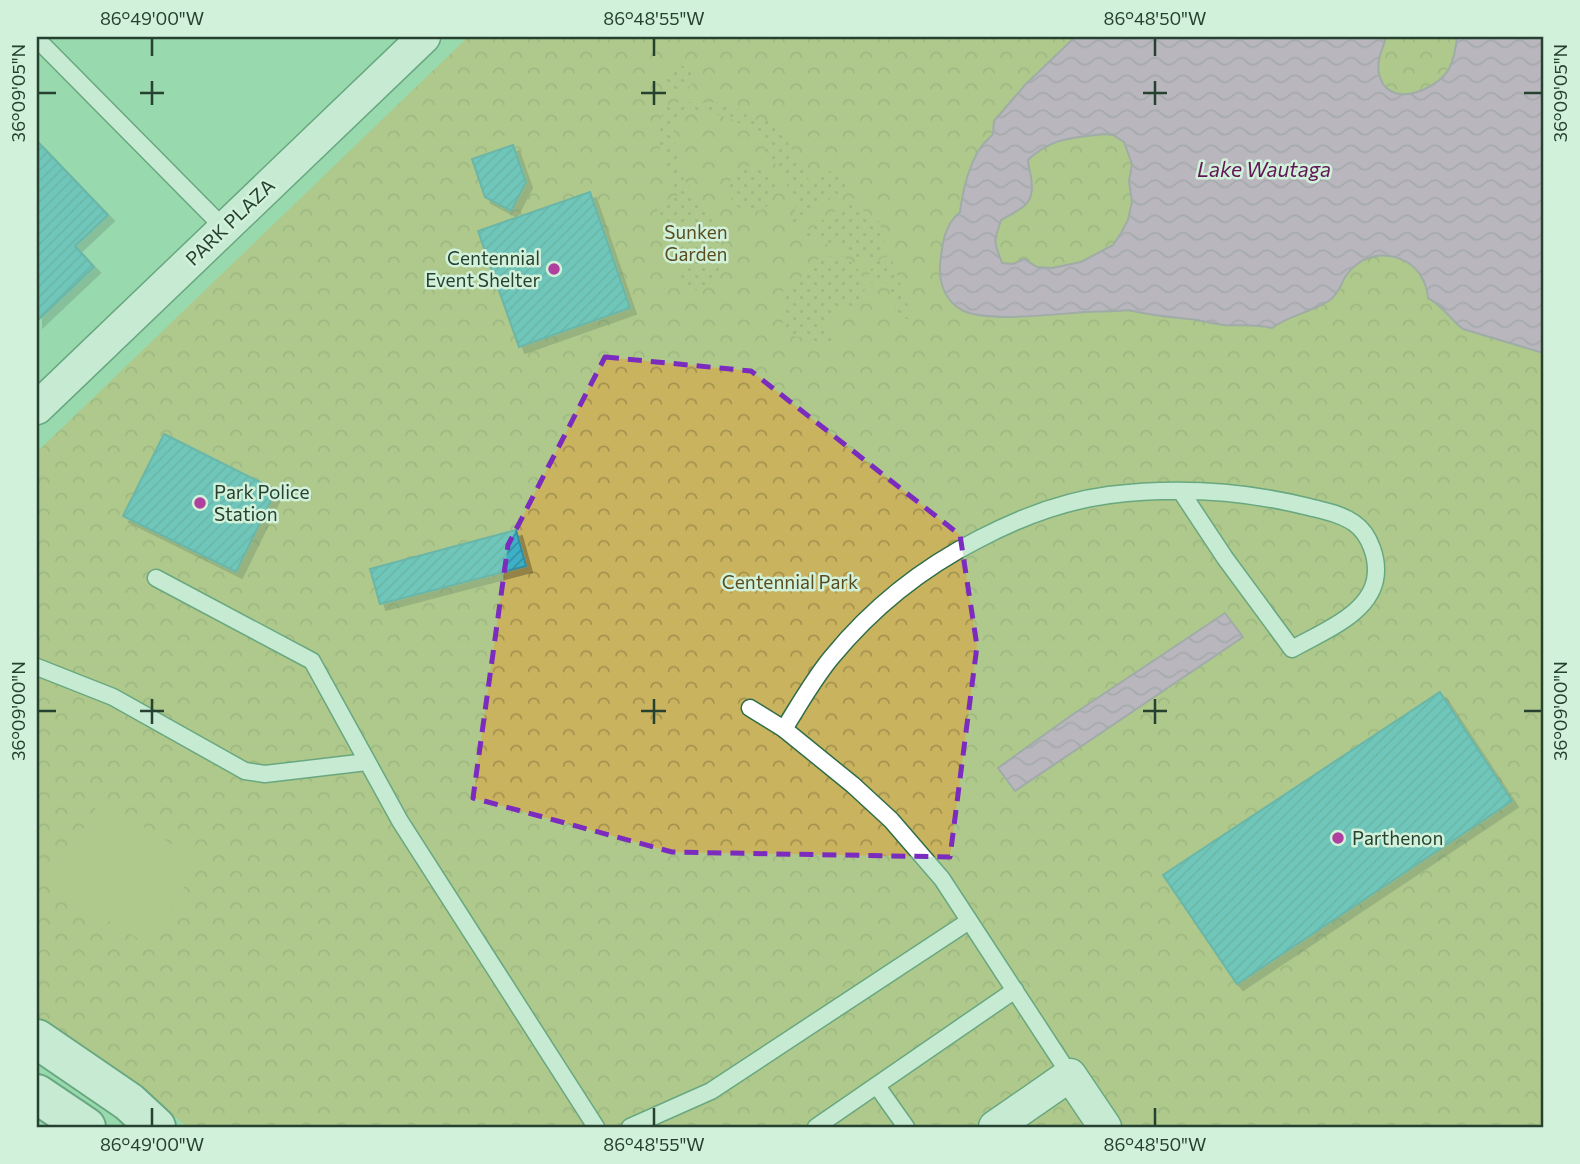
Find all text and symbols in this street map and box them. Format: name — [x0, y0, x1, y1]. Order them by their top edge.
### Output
text: 86°49'00"W — [100, 7, 204, 29]
text: 86°48'55"W — [603, 7, 705, 29]
text: 86°48'50"W — [1104, 7, 1206, 29]
text: 36°09'05"N — [7, 44, 29, 142]
text: 36°09'05"N — [1549, 44, 1571, 142]
water label: Lake Wautaga — [1197, 156, 1331, 181]
street label: PARK PLAZA — [180, 173, 279, 270]
park label: Sunken Garden — [664, 220, 728, 265]
place label: Centennial Event Shelter — [425, 246, 540, 291]
marker: Centennial Event Shelter — [546, 261, 562, 277]
place label: Park Police Station — [214, 480, 309, 525]
marker: Park Police Station — [192, 495, 208, 511]
park label: Centennial Park — [722, 570, 858, 593]
text: 36°09'00"N — [7, 661, 29, 761]
text: 36°09'00"N — [1549, 661, 1571, 761]
place label: Parthenon — [1352, 826, 1443, 849]
marker: Parthenon — [1330, 830, 1346, 846]
text: 86°49'00"W — [100, 1133, 204, 1155]
text: 86°48'55"W — [603, 1133, 705, 1155]
text: 86°48'50"W — [1104, 1133, 1206, 1155]

